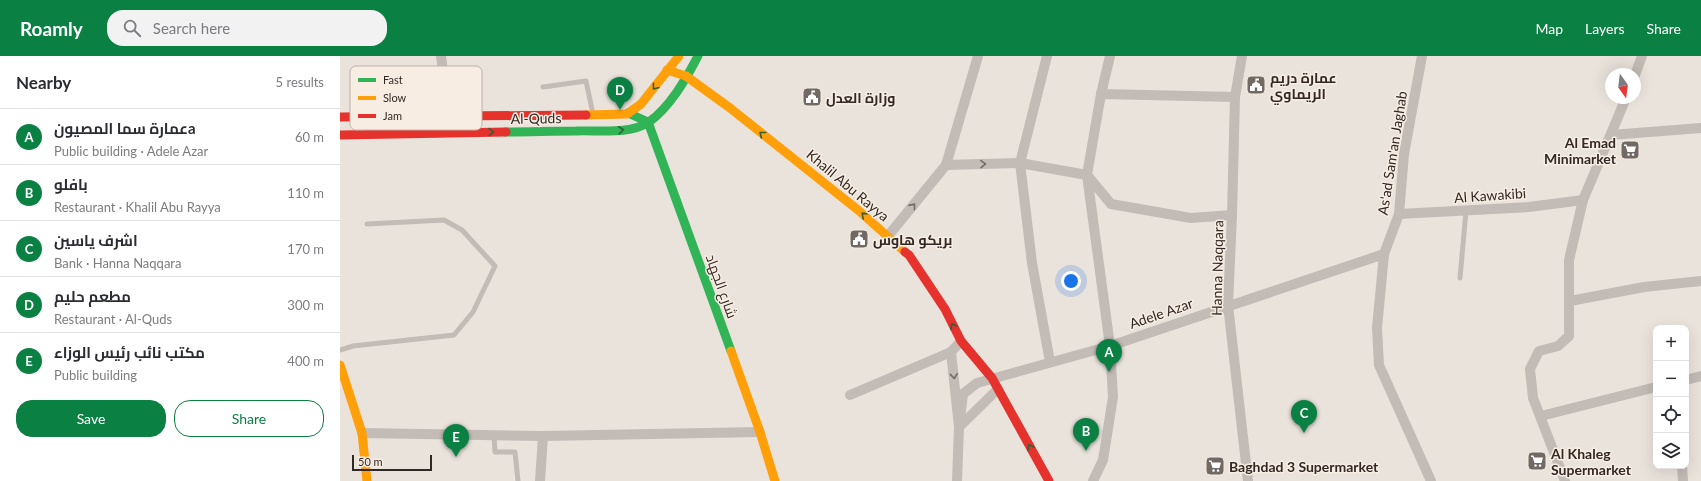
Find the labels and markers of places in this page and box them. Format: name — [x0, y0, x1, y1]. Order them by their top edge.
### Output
place label: عمارة دريم الريماوي — [1270, 69, 1337, 105]
public building icon: عمارة دريم الريماوي — [1245, 74, 1267, 96]
pin: D — [607, 77, 633, 110]
public building icon: وزارة العدل — [801, 86, 823, 108]
place label: وزارة العدل — [826, 89, 895, 107]
place label: Al Emad Minimarket — [1544, 134, 1617, 167]
supermarket icon: Al Emad Minimarket — [1619, 139, 1641, 161]
public building icon: بريكو هاوس — [848, 228, 870, 250]
place label: بريكو هاوس — [873, 231, 952, 249]
pin: A — [1096, 339, 1122, 372]
pin: C — [1291, 400, 1317, 433]
pin: B — [1073, 418, 1099, 451]
pin: E — [443, 424, 469, 457]
place label: Al Khaleg Supermarket — [1550, 445, 1632, 478]
supermarket icon: Al Khaleg Supermarket — [1526, 450, 1548, 472]
supermarket icon: Baghdad 3 Supermarket — [1204, 455, 1226, 477]
place label: Baghdad 3 Supermarket — [1229, 458, 1379, 475]

